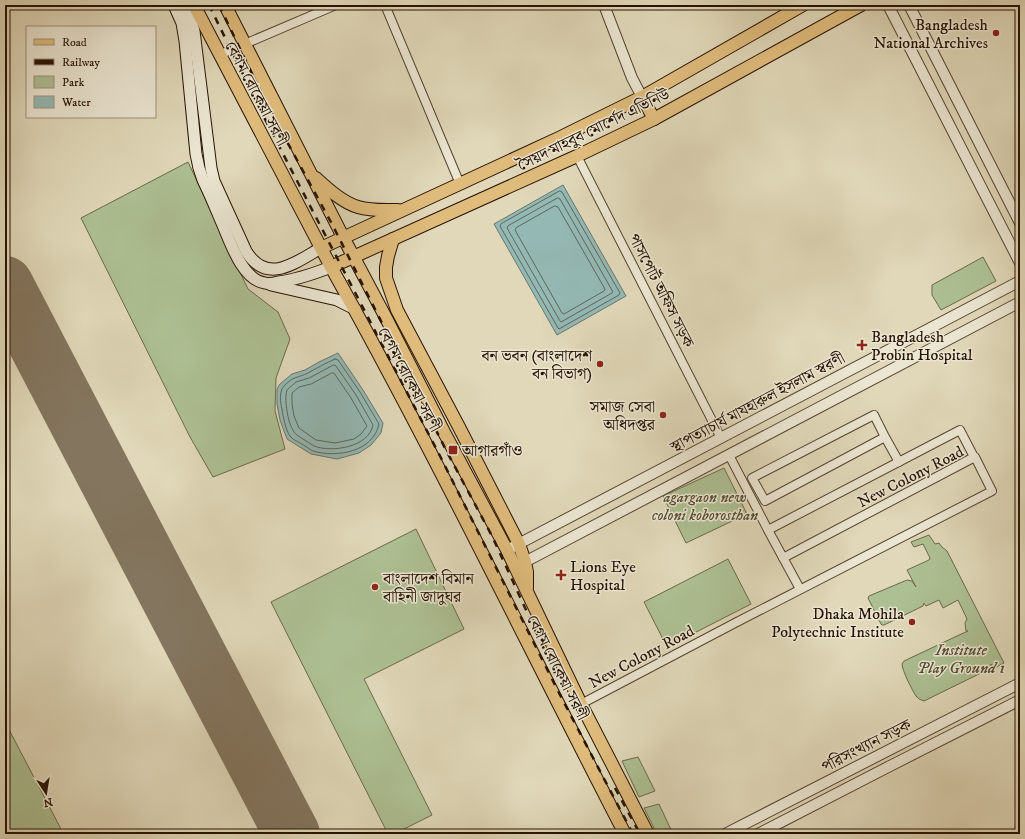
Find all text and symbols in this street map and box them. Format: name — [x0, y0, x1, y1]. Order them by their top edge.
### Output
place label: Bangladesh National Archives — [874, 15, 989, 53]
legend — [26, 26, 156, 118]
marker: Bangladesh National Archives — [991, 28, 1001, 38]
text: Road — [62, 35, 87, 50]
street label: বেগম রোকেয়া সরণী — [220, 38, 292, 149]
text: Railway — [62, 55, 100, 70]
text: Park — [62, 75, 84, 90]
street label: সৈয়দ মাহবুব মোর্শেদ এভিনিউ — [513, 83, 674, 176]
text: Water — [61, 95, 91, 110]
street label: পাসপোর্ট অফিস সড়ক — [624, 230, 699, 351]
street label: বেগম রোকেয়া সরণী — [373, 324, 445, 435]
place label: Bangladesh Probin Hospital — [871, 327, 973, 365]
marker: Bangladesh Probin Hospital — [856, 339, 868, 351]
place label: বন ভবন (বাংলাদেশ বন বিভাগ) — [480, 346, 593, 384]
street label: স্থাপত্যাচার্য মাযহারুল ইসলাম স্বরণী — [665, 347, 848, 458]
marker: বন ভবন (বাংলাদেশ বন বিভাগ) — [595, 359, 605, 369]
place label: সমাজ সেবা অধিদপ্তর — [589, 397, 656, 435]
marker: সমাজ সেবা অধিদপ্তর — [658, 410, 668, 420]
place label: আগারগাঁও — [461, 441, 522, 461]
street label: New Colony Road — [854, 442, 967, 512]
marker: আগারগাঁও — [447, 444, 459, 456]
park label: agargaon new coloni koborosthan — [652, 487, 758, 525]
place label: Lions Eye Hospital — [570, 557, 636, 595]
place label: বাংলাদেশ বিমান বাহিনী জাদুঘর — [382, 569, 474, 607]
marker: Lions Eye Hospital — [555, 569, 567, 581]
marker: বাংলাদেশ বিমান বাহিনী জাদুঘর — [370, 582, 380, 592]
place label: Dhaka Mohila Polytechnic Institute — [771, 604, 904, 642]
street label: বেগম রোকেয়া সরণী — [522, 611, 592, 724]
marker: Dhaka Mohila Polytechnic Institute — [907, 617, 917, 627]
street label: New Colony Road — [585, 621, 698, 693]
park label: Institute Play Ground 1 — [917, 640, 1005, 678]
street label: পরিসংখ্যান সড়ক — [818, 714, 915, 777]
north arrow — [26, 773, 66, 813]
text: N — [42, 794, 54, 810]

